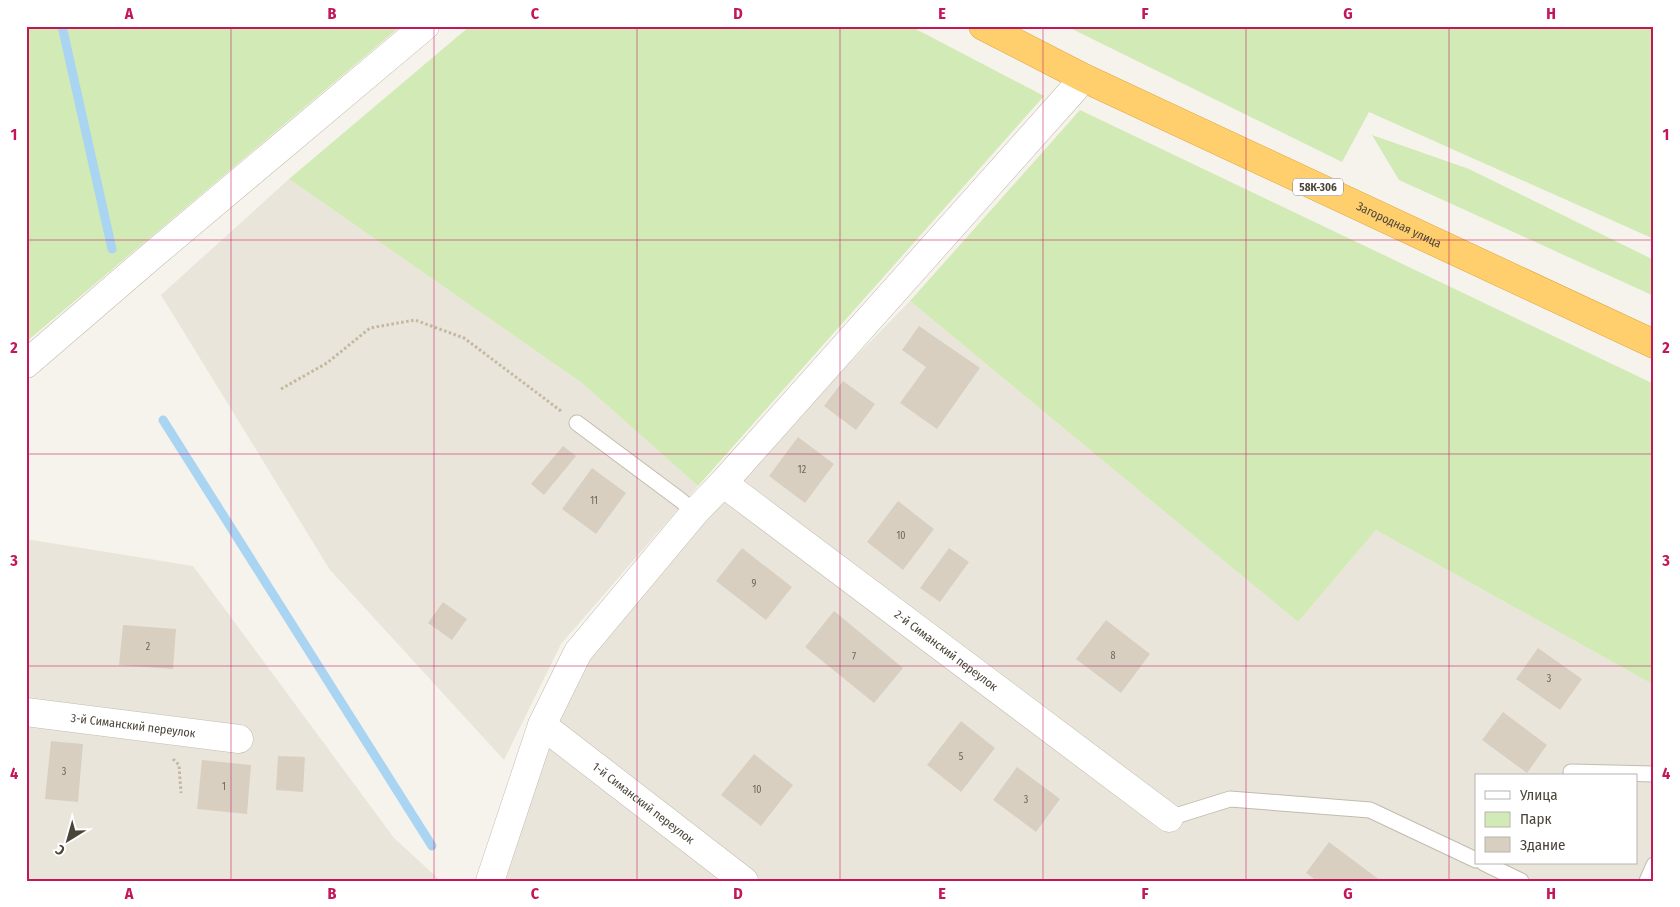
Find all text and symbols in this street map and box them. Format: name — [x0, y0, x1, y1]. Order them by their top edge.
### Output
text: A — [124, 4, 134, 23]
text: B — [328, 4, 337, 23]
text: C — [531, 4, 540, 23]
text: D — [733, 4, 743, 23]
text: E — [938, 4, 946, 23]
text: F — [1141, 4, 1149, 23]
text: G — [1343, 4, 1353, 23]
text: H — [1546, 4, 1556, 23]
text: 1 — [11, 125, 17, 144]
text: 1 — [1663, 125, 1669, 144]
road number: 58К-306 — [1293, 178, 1343, 196]
street label: Загородная улица — [1354, 199, 1444, 251]
text: 2 — [9, 338, 18, 357]
text: 2 — [1661, 338, 1670, 357]
house number: 12 — [798, 464, 807, 476]
house number: 11 — [590, 495, 598, 507]
house number: 10 — [896, 530, 906, 542]
text: 3 — [9, 551, 18, 570]
text: 3 — [1661, 551, 1670, 570]
house number: 9 — [752, 578, 757, 590]
street label: 2-й Симанский переулок — [892, 607, 1001, 694]
house number: 2 — [146, 641, 151, 653]
house number: 8 — [1111, 650, 1116, 662]
house number: 7 — [852, 651, 856, 663]
house number: 3 — [1547, 673, 1552, 685]
street label: 3-й Симанский переулок — [70, 711, 197, 740]
house number: 5 — [959, 751, 964, 763]
street label: 1-й Симанский переулок — [590, 760, 697, 847]
text: 4 — [10, 764, 18, 783]
text: 4 — [1662, 764, 1670, 783]
house number: 3 — [62, 766, 67, 778]
legend — [1475, 774, 1638, 864]
house number: 1 — [222, 781, 226, 793]
house number: 10 — [752, 784, 762, 796]
text: Улица — [1519, 786, 1558, 804]
house number: 3 — [1024, 794, 1029, 806]
text: Парк — [1520, 810, 1551, 828]
north arrow — [42, 814, 92, 864]
text: Здание — [1520, 836, 1566, 854]
text: С — [52, 841, 69, 859]
text: A — [124, 884, 134, 903]
text: B — [328, 884, 337, 903]
text: C — [531, 884, 540, 903]
text: D — [733, 884, 743, 903]
text: E — [938, 884, 946, 903]
text: F — [1141, 884, 1149, 903]
text: G — [1343, 884, 1353, 903]
text: H — [1546, 884, 1556, 903]

